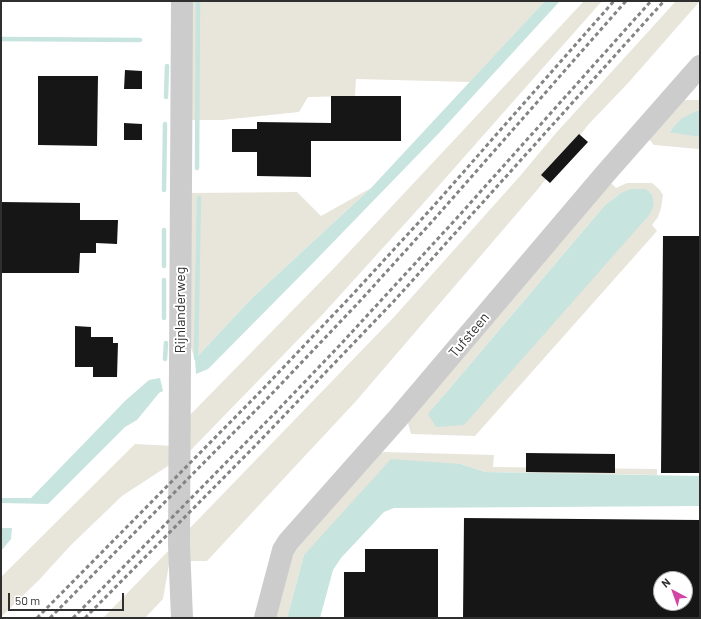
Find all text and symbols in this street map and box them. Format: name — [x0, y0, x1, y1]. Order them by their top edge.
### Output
street label: Rijnlanderweg — [172, 267, 188, 353]
street label: Tufsteen — [445, 309, 493, 361]
north arrow — [653, 571, 693, 611]
text: N — [658, 575, 672, 590]
scale bar — [10, 585, 126, 611]
text: 50 m — [15, 593, 40, 607]

